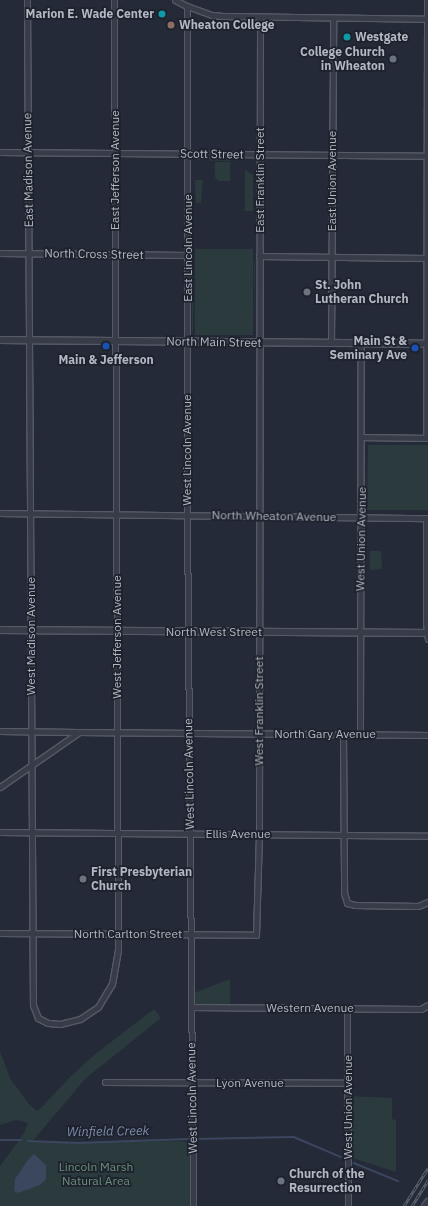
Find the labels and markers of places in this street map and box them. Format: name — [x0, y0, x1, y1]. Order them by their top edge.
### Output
place label: Marion E. Wade Center — [26, 7, 154, 21]
marker: Marion E. Wade Center — [157, 9, 167, 19]
place label: Wheaton College — [179, 18, 274, 32]
marker: Wheaton College — [166, 20, 176, 30]
place label: Westgate — [355, 30, 408, 44]
marker: Westgate — [342, 32, 352, 42]
place label: College Church in Wheaton — [300, 45, 385, 73]
marker: College Church in Wheaton — [388, 54, 398, 64]
place label: St. John Lutheran Church — [315, 278, 409, 306]
marker: St. John Lutheran Church — [302, 287, 312, 297]
place label: Main St & Seminary Ave — [329, 334, 407, 362]
marker: Main & Jefferson — [101, 341, 111, 351]
marker: Main St & Seminary Ave — [410, 343, 420, 353]
place label: Main & Jefferson — [58, 353, 154, 367]
place label: First Presbyterian Church — [91, 865, 192, 893]
marker: First Presbyterian Church — [78, 874, 88, 884]
place label: Church of the Resurrection — [289, 1167, 364, 1195]
marker: Church of the Resurrection — [276, 1176, 286, 1186]

